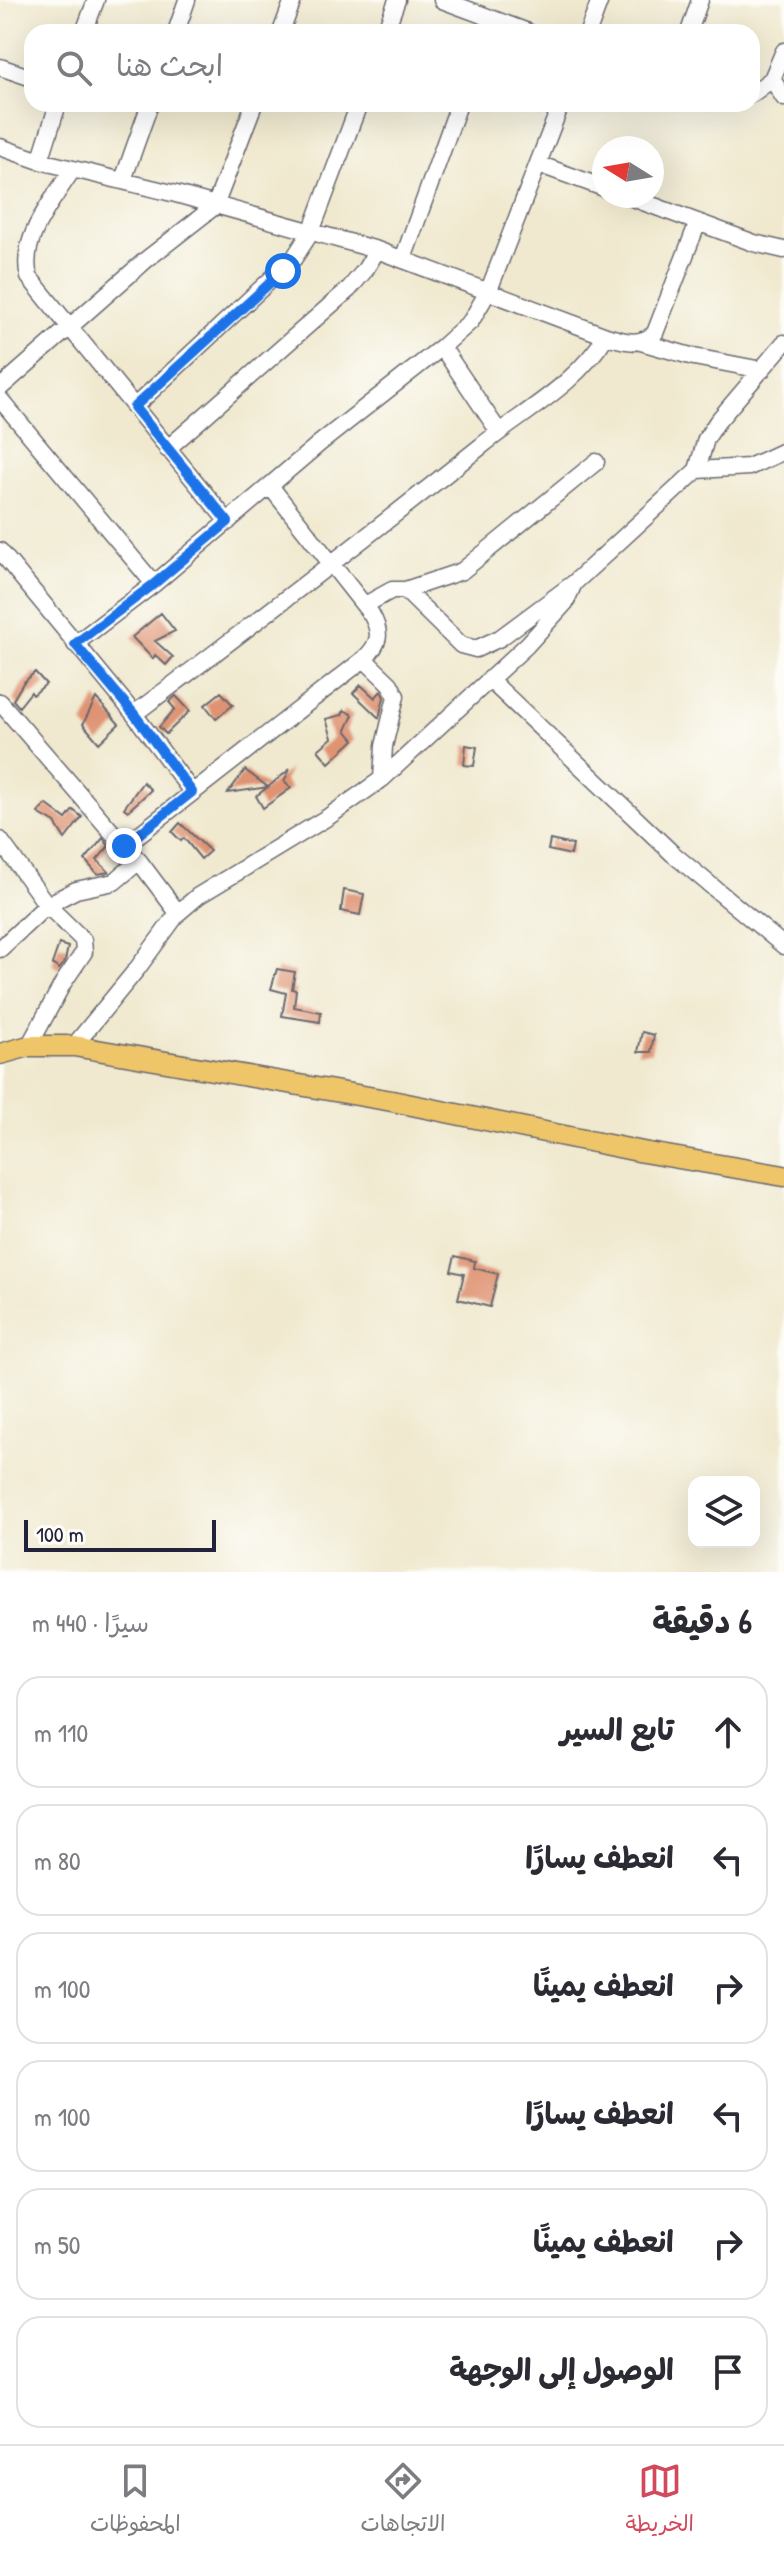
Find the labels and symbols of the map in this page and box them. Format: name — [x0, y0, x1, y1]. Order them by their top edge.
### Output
north arrow — [592, 136, 664, 208]
route start — [265, 253, 301, 289]
route end — [106, 828, 142, 864]
scale bar — [24, 1516, 216, 1552]

